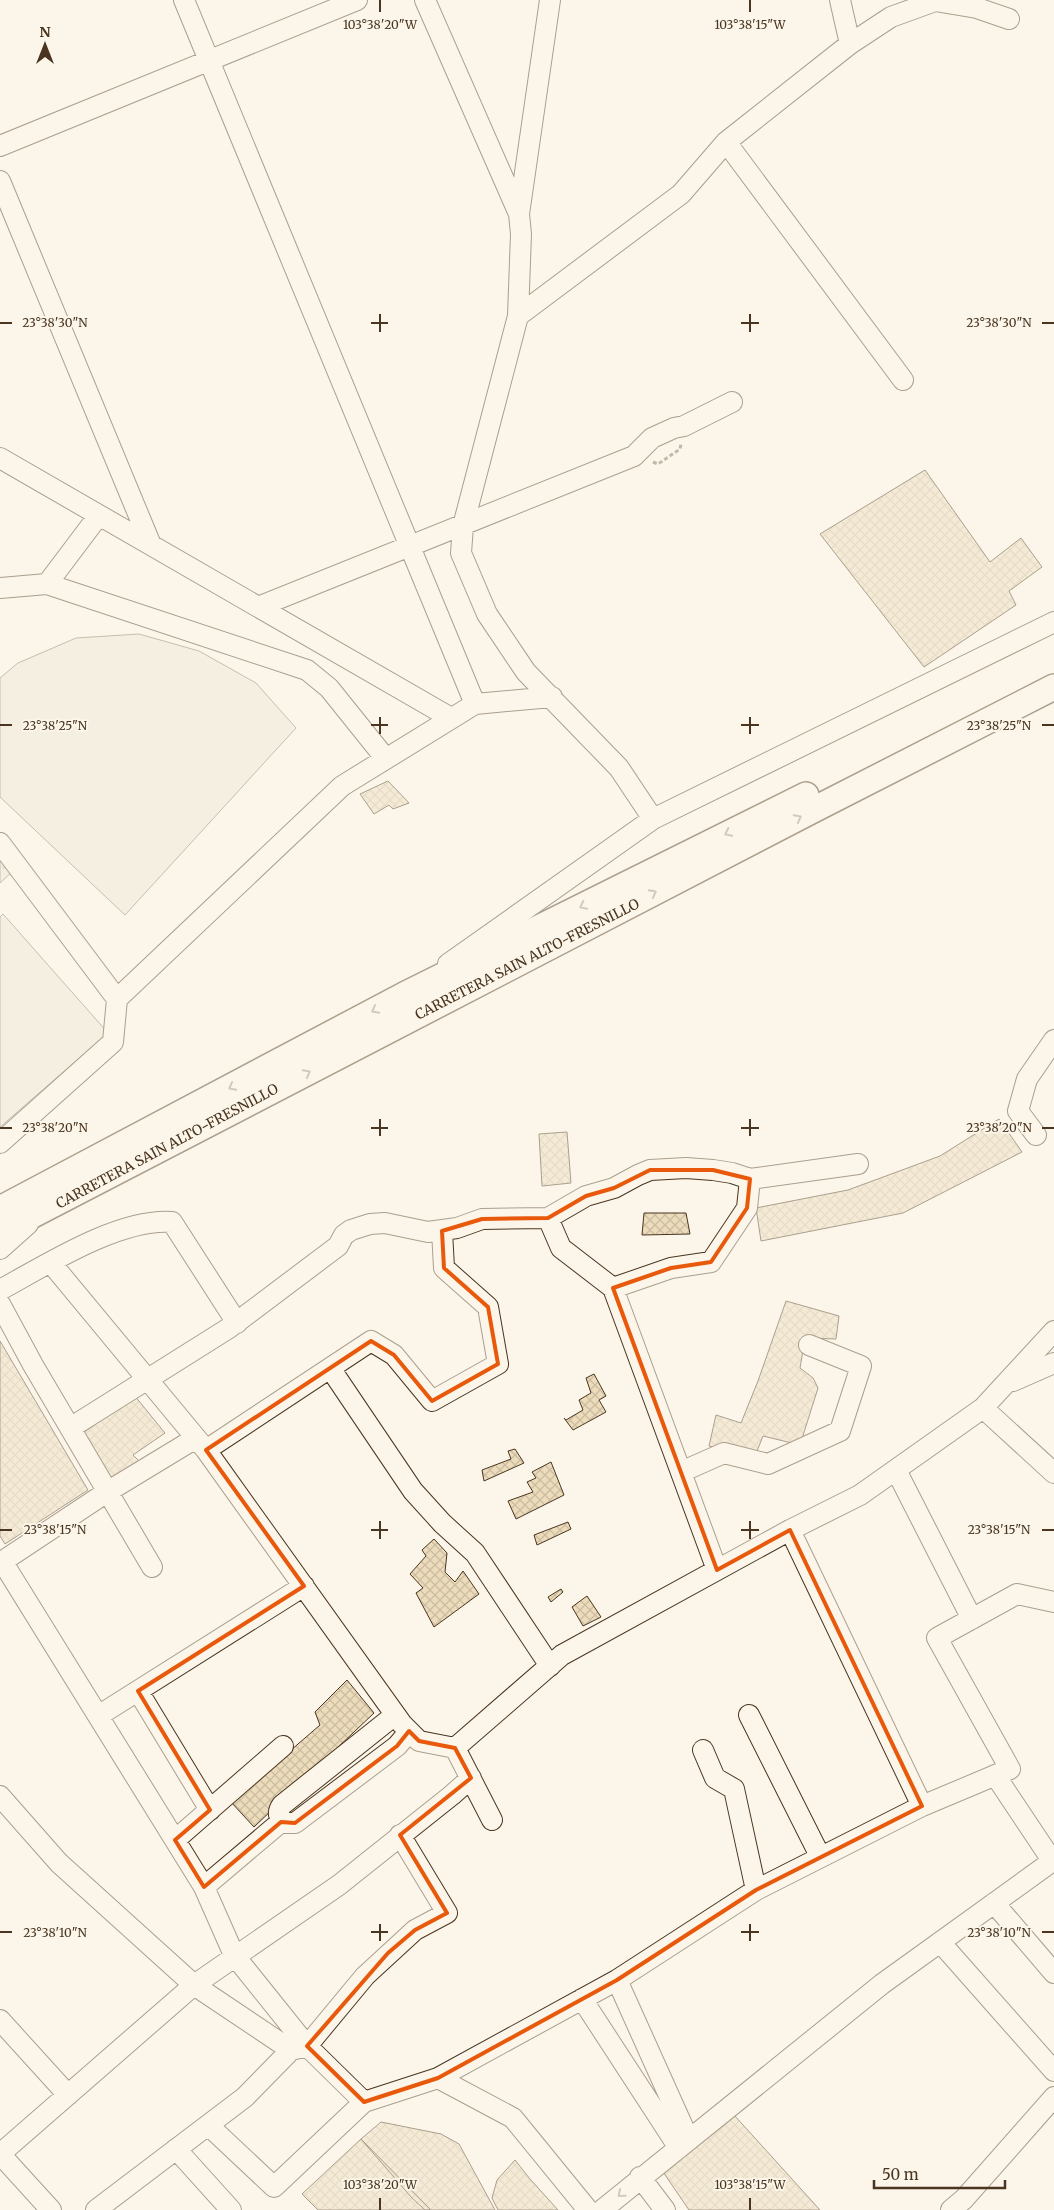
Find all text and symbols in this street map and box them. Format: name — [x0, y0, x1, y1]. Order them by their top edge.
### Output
text: 103°38'20"W — [343, 17, 418, 32]
text: 103°38'15"W — [714, 17, 787, 32]
north arrow — [20, 20, 70, 70]
text: N — [39, 23, 51, 41]
text: 23°38'30"N — [22, 315, 88, 330]
text: 23°38'30"N — [966, 315, 1032, 330]
text: 23°38'25"N — [23, 718, 88, 733]
text: 23°38'25"N — [967, 718, 1032, 733]
one-way arrow — [792, 814, 801, 824]
one-way arrow — [725, 827, 734, 837]
one-way arrow — [648, 889, 657, 899]
street label: CARRETERA SAIN ALTO-FRESNILLO — [412, 894, 642, 1024]
one-way arrow — [579, 900, 588, 910]
one-way arrow — [372, 1004, 381, 1014]
one-way arrow — [302, 1069, 311, 1079]
street label: CARRETERA SAIN ALTO-FRESNILLO — [53, 1080, 281, 1212]
one-way arrow — [228, 1080, 237, 1090]
text: 23°38'20"N — [22, 1120, 88, 1135]
text: 23°38'20"N — [966, 1120, 1032, 1135]
text: 23°38'15"N — [24, 1522, 87, 1537]
text: 23°38'15"N — [968, 1522, 1031, 1537]
text: 23°38'10"N — [23, 1925, 87, 1940]
text: 23°38'10"N — [967, 1925, 1031, 1940]
scale bar — [874, 2158, 1005, 2190]
text: 50 m — [882, 2165, 919, 2184]
text: 103°38'20"W — [343, 2177, 418, 2192]
text: 103°38'15"W — [714, 2177, 787, 2192]
one-way arrow — [618, 2188, 627, 2197]

